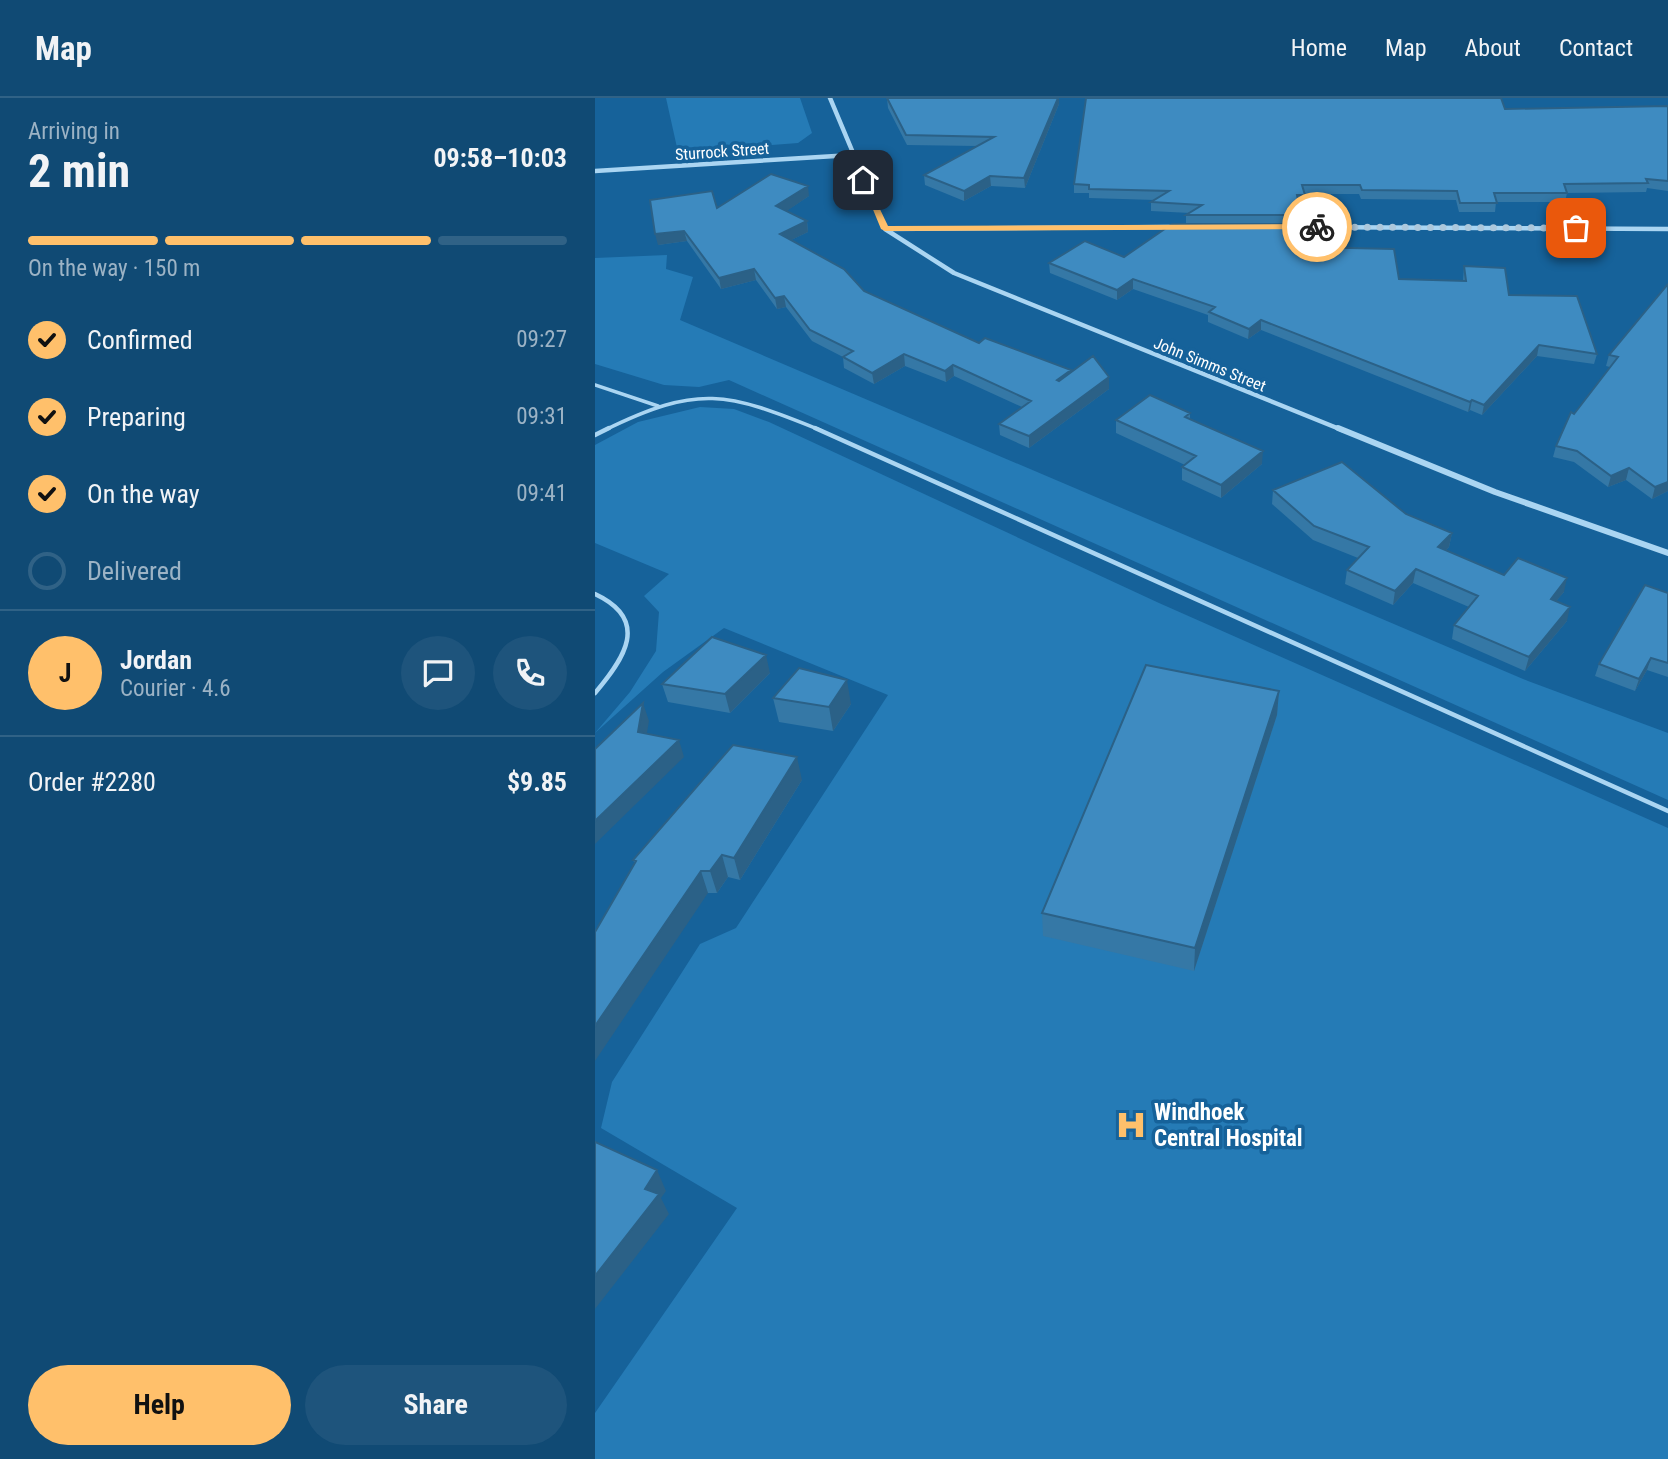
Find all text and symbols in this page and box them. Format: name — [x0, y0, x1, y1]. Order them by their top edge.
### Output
text: Map — [35, 29, 92, 68]
text: Home — [1291, 34, 1347, 62]
text: Map — [1385, 34, 1427, 62]
text: About — [1465, 34, 1521, 62]
text: Contact — [1559, 34, 1633, 62]
text: Arriving in — [28, 118, 120, 145]
street label: Sturrock Street — [674, 139, 770, 164]
text: 09:58–10:03 — [433, 143, 567, 173]
text: 2 min — [28, 144, 130, 198]
pin — [833, 150, 893, 210]
icon: home — [844, 161, 882, 199]
courier — [1282, 192, 1352, 262]
pin — [1546, 198, 1606, 258]
icon: bike — [1298, 208, 1336, 246]
icon: bag — [1557, 209, 1595, 247]
text: On the way · 150 m — [28, 255, 200, 282]
icon: check — [28, 321, 66, 359]
text: Confirmed — [87, 325, 193, 355]
text: 09:27 — [516, 326, 567, 353]
street label: John Simms Street — [1151, 333, 1269, 396]
icon: check — [28, 398, 66, 436]
text: Preparing — [87, 402, 186, 432]
text: 09:31 — [516, 403, 567, 430]
icon: check — [28, 475, 66, 513]
text: On the way — [87, 479, 200, 509]
text: 09:41 — [516, 480, 567, 507]
text: Delivered — [87, 556, 182, 586]
button: chat — [401, 636, 475, 710]
button: phone — [493, 636, 567, 710]
text: Jordan — [120, 645, 192, 675]
text: J — [59, 658, 71, 688]
text: Courier · 4.6 — [120, 675, 231, 702]
text: Order #2280 — [28, 767, 156, 797]
text: $9.85 — [507, 767, 567, 797]
place label: Windhoek Central Hospital — [1154, 1099, 1303, 1152]
hospital icon: Windhoek Central Hospital — [1114, 1108, 1148, 1142]
button: Help — [28, 1365, 291, 1445]
button: Share — [305, 1365, 567, 1445]

